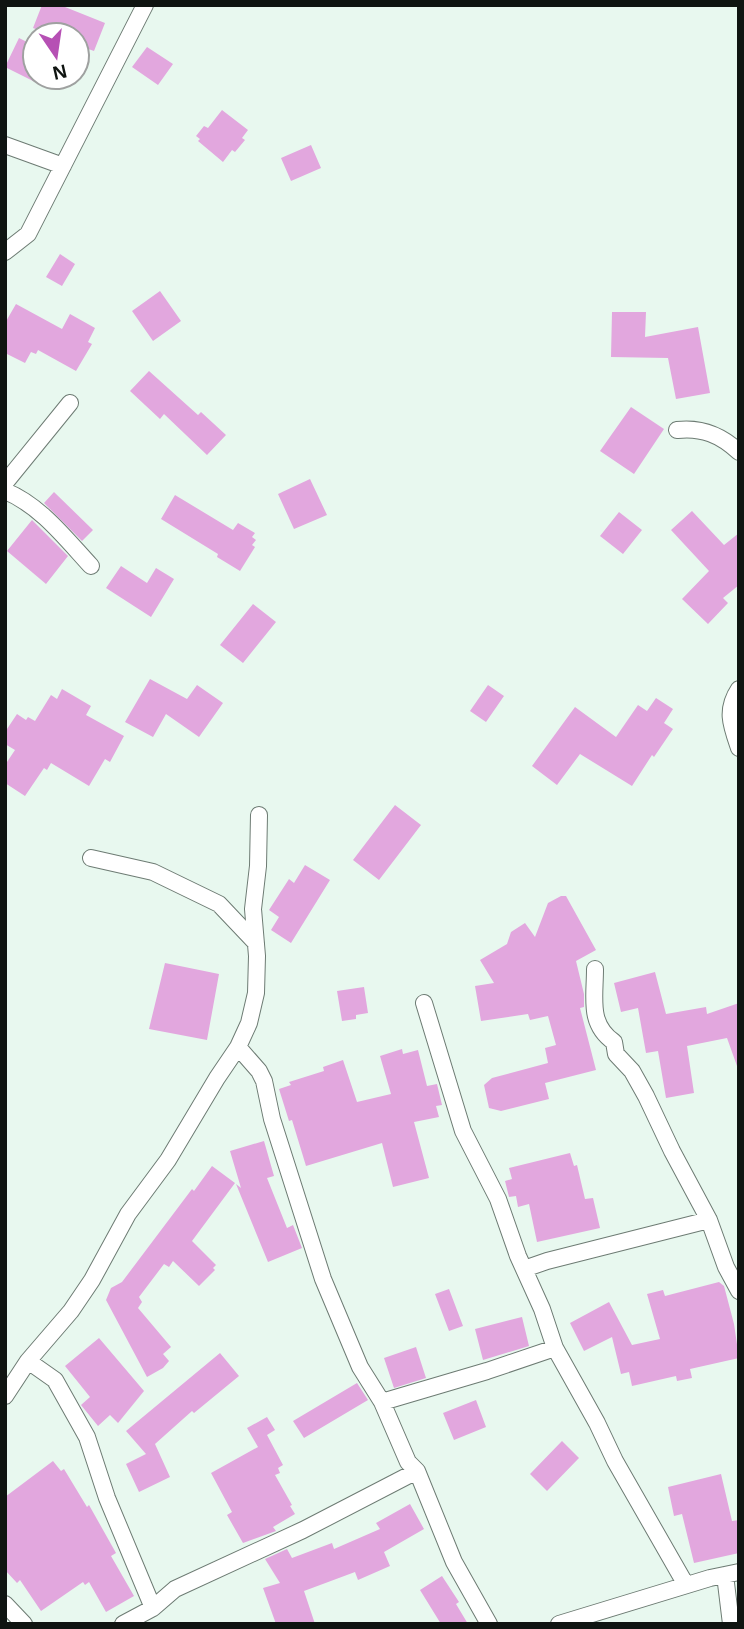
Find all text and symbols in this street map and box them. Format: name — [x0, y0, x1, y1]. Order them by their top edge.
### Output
north arrow — [21, 21, 91, 91]
text: N — [51, 60, 69, 84]

